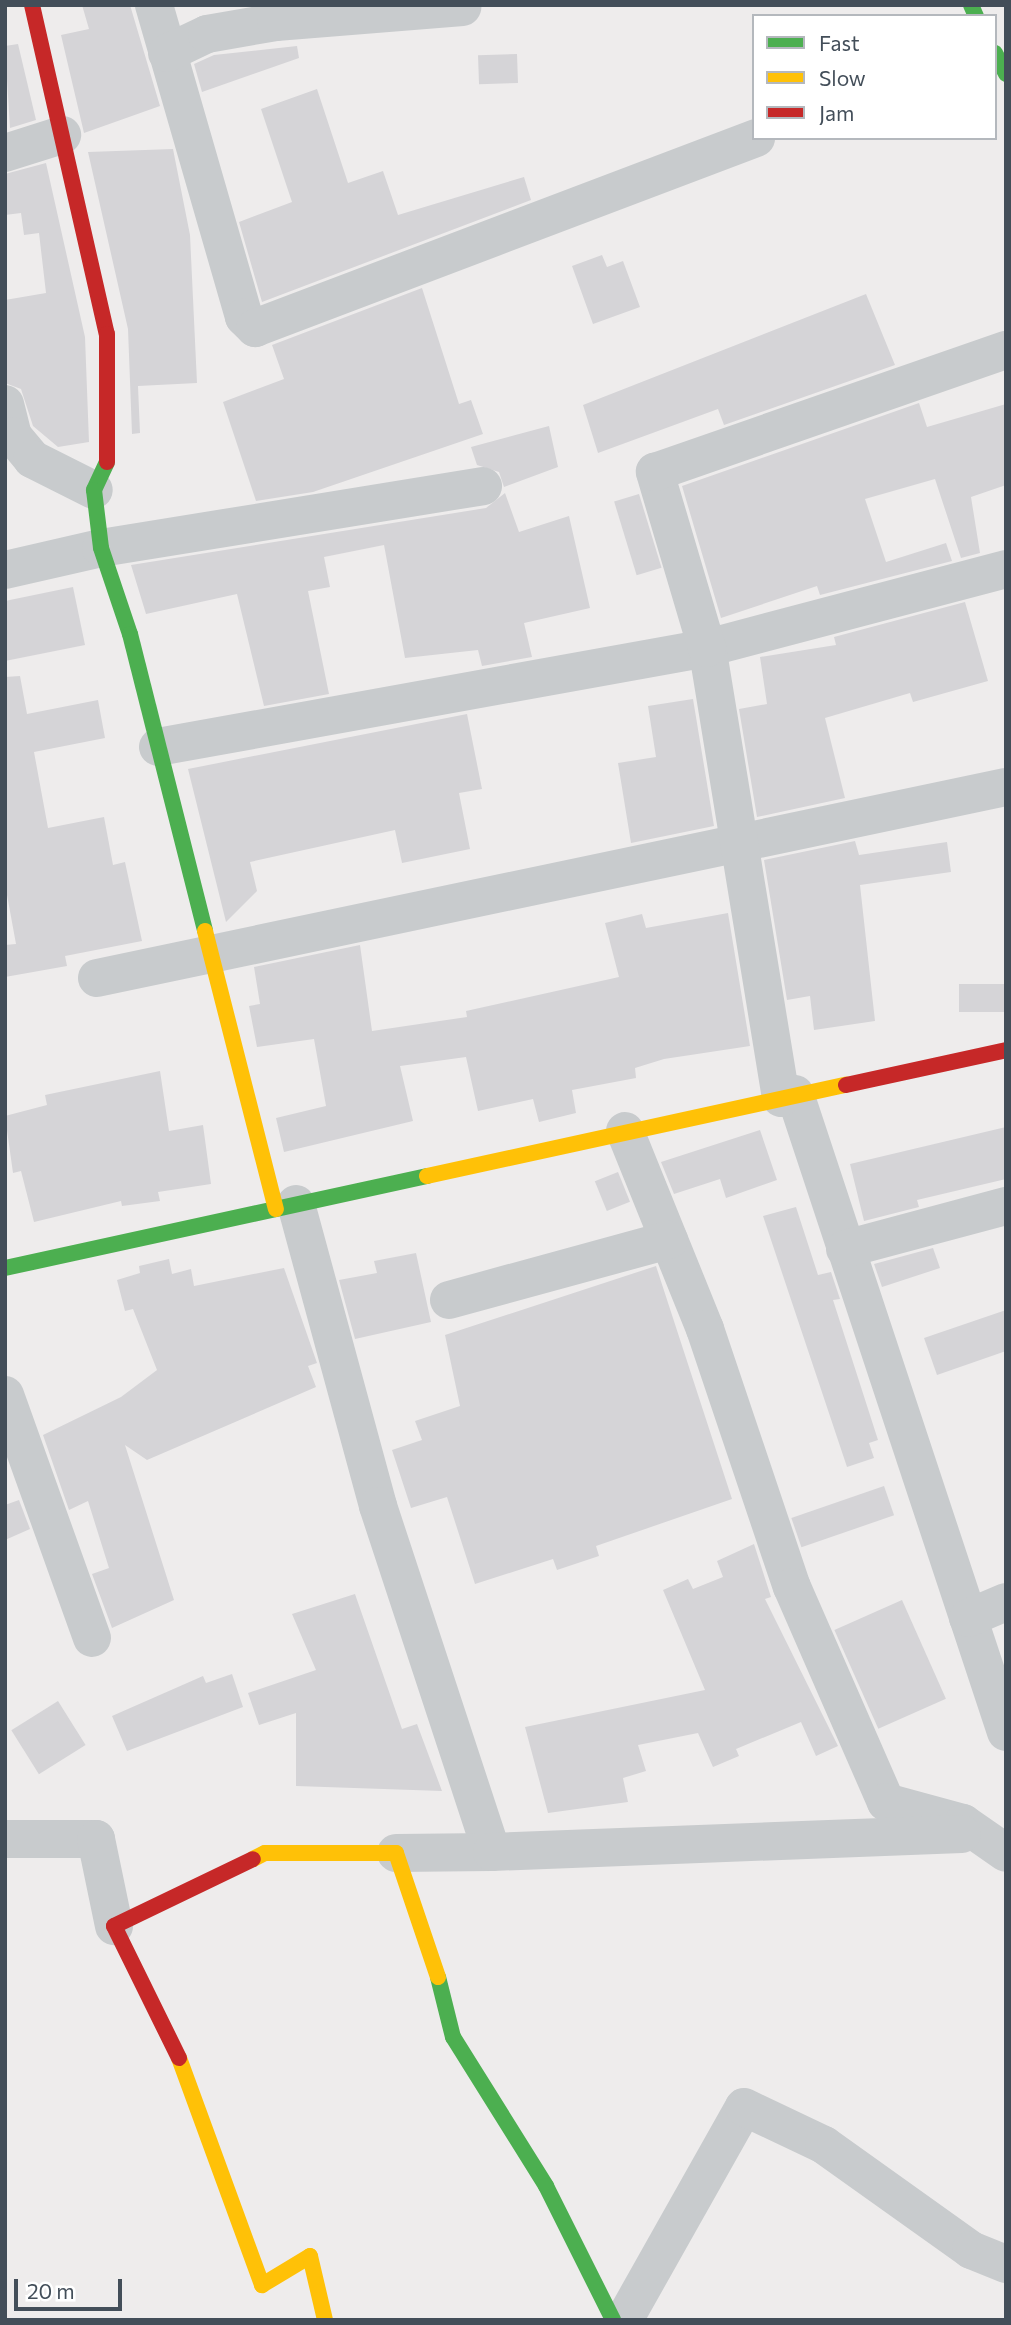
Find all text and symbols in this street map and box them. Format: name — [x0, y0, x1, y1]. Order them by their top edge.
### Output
legend — [752, 14, 997, 140]
text: Fast — [819, 30, 860, 55]
text: Slow — [819, 65, 866, 90]
text: Jam — [819, 100, 854, 125]
scale bar — [18, 2266, 126, 2310]
text: 20 m — [27, 2278, 75, 2303]

